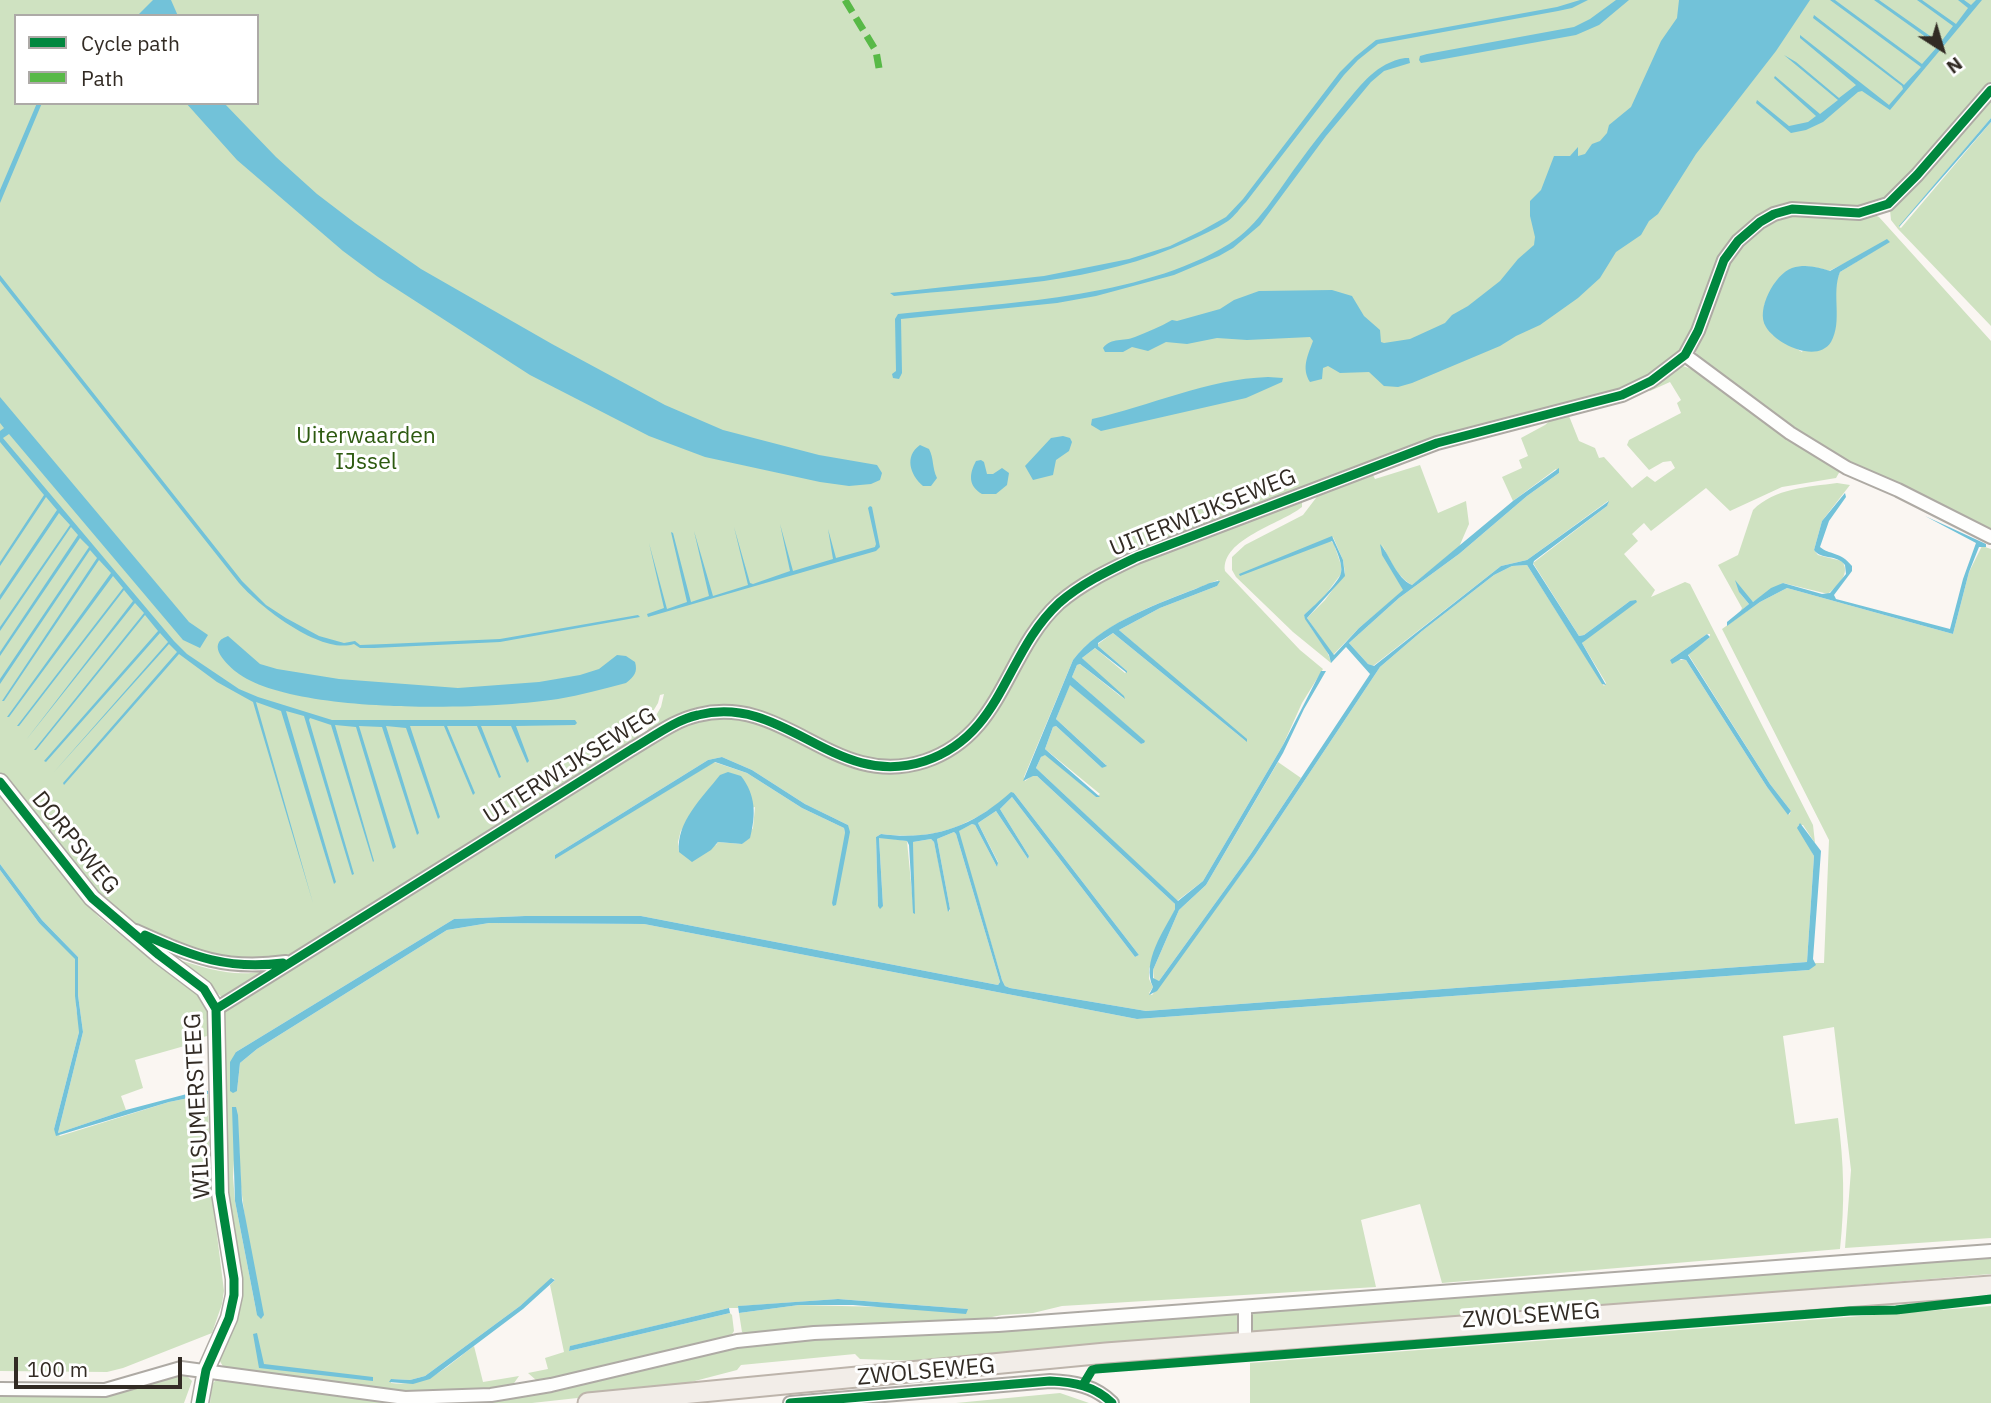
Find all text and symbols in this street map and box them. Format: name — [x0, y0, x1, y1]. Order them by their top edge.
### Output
legend — [14, 14, 259, 105]
north arrow — [1907, 14, 1977, 84]
text: Cycle path — [81, 29, 180, 57]
text: N — [1942, 52, 1967, 79]
text: Path — [81, 64, 124, 92]
park label: Uiterwaarden IJssel — [296, 422, 436, 476]
street label: UITERWIJKSEWEG — [1106, 463, 1300, 563]
street label: UITERWIJKSEWEG — [479, 702, 661, 830]
street label: DORPSWEG — [25, 786, 125, 900]
street label: WILSUMERSTEEG — [179, 1012, 217, 1200]
street label: ZWOLSEWEG — [1461, 1297, 1601, 1335]
scale bar — [18, 1344, 186, 1388]
street label: ZWOLSEWEG — [856, 1352, 996, 1392]
text: 100 m — [27, 1355, 88, 1383]

